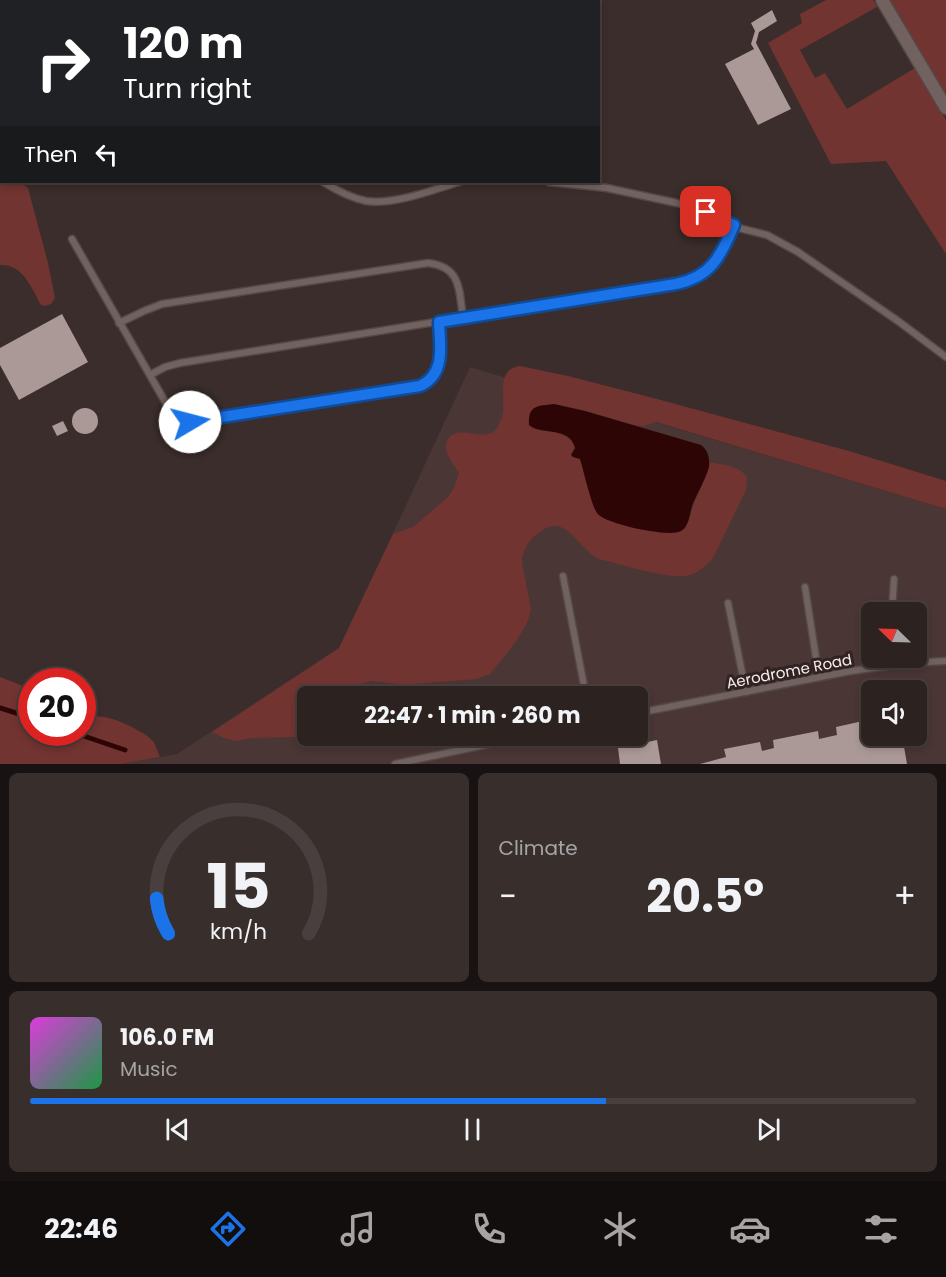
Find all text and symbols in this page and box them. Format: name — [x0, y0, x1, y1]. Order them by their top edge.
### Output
text: 120 m — [123, 14, 244, 73]
icon: right — [24, 24, 102, 102]
text: Turn right — [123, 70, 252, 107]
icon: left — [90, 138, 123, 171]
text: Then — [24, 139, 78, 170]
pin — [680, 186, 731, 237]
icon: arrive — [689, 195, 722, 228]
position arrow — [158, 390, 222, 454]
north arrow — [861, 602, 927, 668]
map controls — [861, 602, 927, 746]
street label: Aerodrome Road — [724, 649, 854, 693]
speed limit sign: 20 — [18, 668, 96, 746]
button: sound — [861, 680, 927, 746]
text: 22:47 · 1 min · 260 m — [364, 700, 581, 731]
text: Climate — [499, 834, 578, 862]
text: 15 — [207, 842, 271, 930]
text: 20.5° — [646, 865, 764, 928]
text: − — [499, 873, 517, 920]
text: + — [893, 873, 916, 920]
text: km/h — [210, 917, 267, 948]
text: 106.0 FM — [120, 1022, 214, 1053]
text: Music — [120, 1055, 178, 1083]
icon: previous — [161, 1113, 194, 1146]
icon: pause — [456, 1113, 489, 1146]
icon: next — [752, 1113, 785, 1146]
icon: directions — [207, 1208, 249, 1250]
icon: music — [337, 1208, 379, 1250]
icon: phone — [468, 1208, 510, 1250]
icon: climate — [599, 1208, 641, 1250]
icon: car — [729, 1208, 771, 1250]
icon: filters — [860, 1208, 902, 1250]
text: 22:46 — [44, 1210, 118, 1247]

